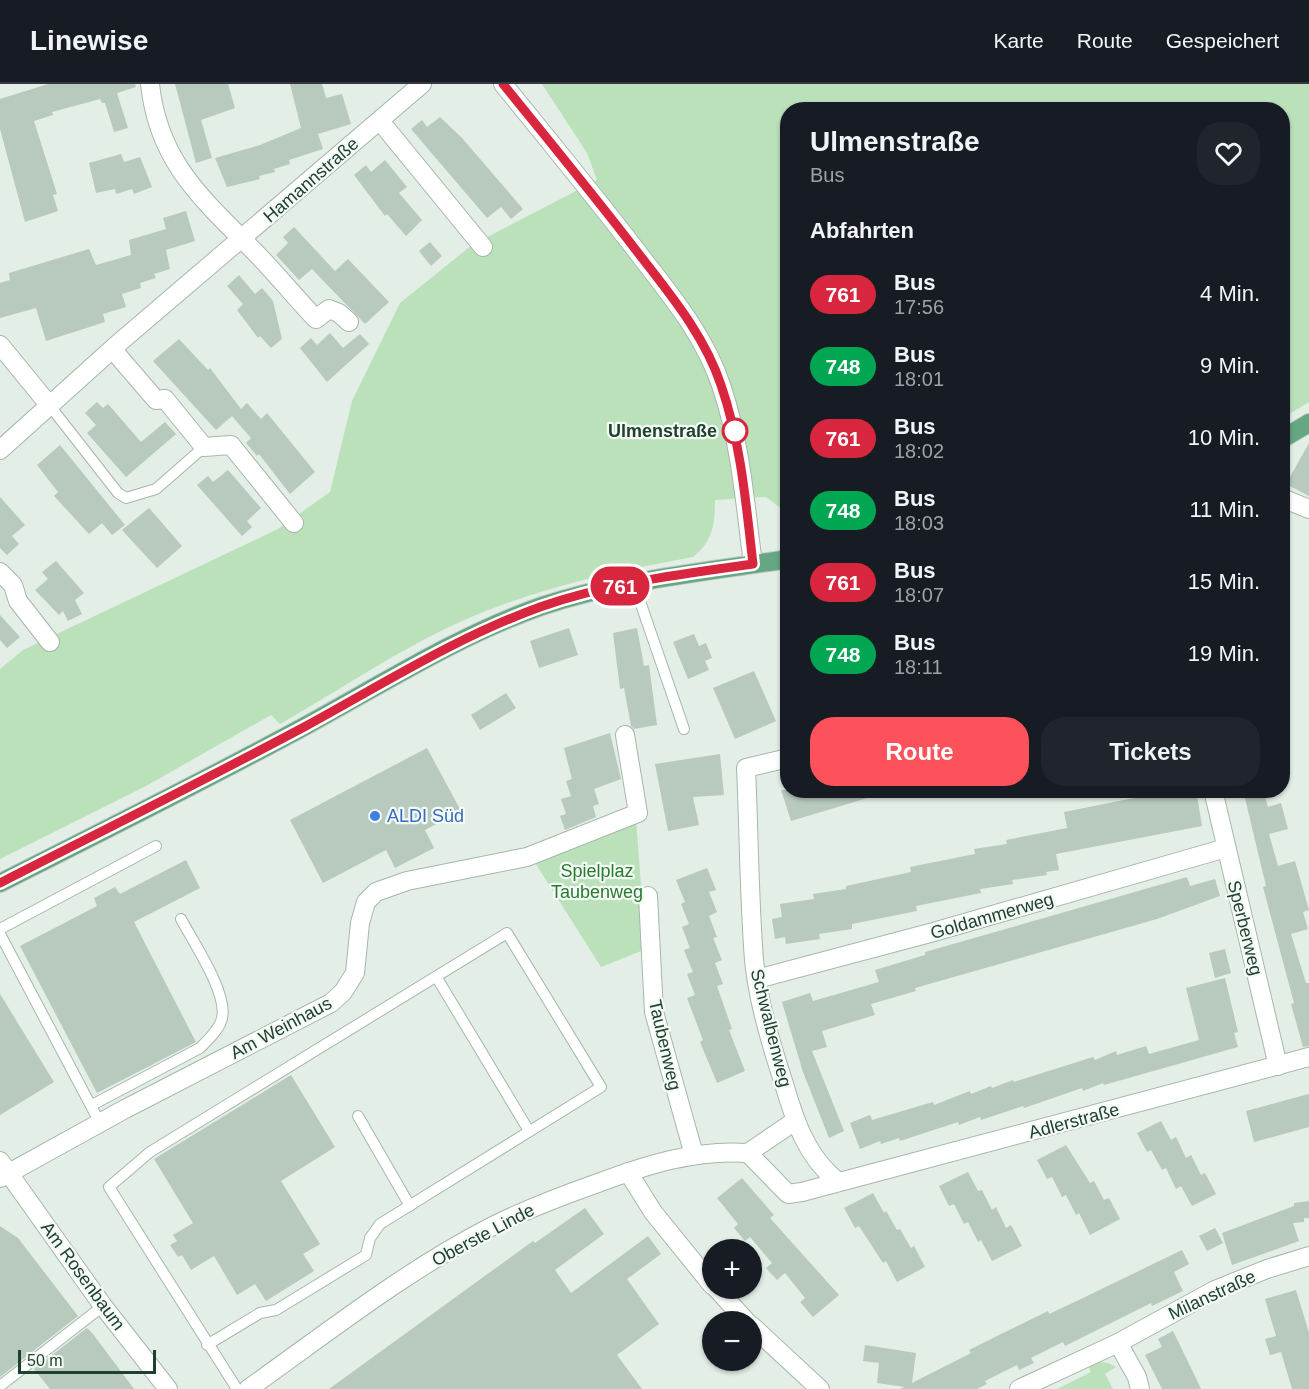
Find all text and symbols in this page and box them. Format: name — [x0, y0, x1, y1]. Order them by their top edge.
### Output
text: Linewise — [30, 25, 148, 56]
text: Karte — [994, 29, 1044, 52]
text: Route — [1077, 29, 1133, 52]
text: Gespeichert — [1166, 29, 1279, 52]
button: heart — [1197, 122, 1260, 185]
text: Ulmenstraße — [810, 126, 980, 157]
street label: Hamannstraße — [260, 133, 362, 227]
text: Bus — [810, 164, 844, 186]
text: Abfahrten — [810, 218, 914, 243]
text: Bus — [894, 270, 936, 295]
text: 4 Min. — [1200, 281, 1260, 306]
text: 761 — [825, 283, 861, 306]
text: 17:56 — [894, 296, 944, 318]
text: Bus — [894, 342, 936, 367]
text: 9 Min. — [1200, 353, 1260, 378]
text: 748 — [825, 355, 861, 378]
text: 18:01 — [894, 368, 944, 390]
text: Bus — [894, 414, 936, 439]
marker: Ulmenstraße — [722, 418, 748, 444]
place label: Ulmenstraße — [608, 421, 717, 441]
text: 10 Min. — [1188, 425, 1260, 450]
text: 761 — [825, 427, 861, 450]
text: 18:02 — [894, 440, 944, 462]
text: Bus — [894, 486, 936, 511]
text: 11 Min. — [1189, 497, 1260, 522]
text: 748 — [825, 499, 861, 522]
text: 18:03 — [894, 512, 944, 534]
text: Bus — [894, 558, 936, 583]
line badge: 761 — [586, 566, 654, 606]
text: 15 Min. — [1188, 569, 1260, 594]
text: 761 — [825, 571, 861, 594]
text: 761 — [602, 575, 638, 598]
text: 18:07 — [894, 584, 944, 606]
text: Bus — [894, 630, 936, 655]
text: 19 Min. — [1188, 641, 1260, 666]
text: 748 — [825, 643, 861, 666]
text: 18:11 — [894, 656, 943, 678]
button: Route — [810, 717, 1029, 786]
button: Tickets — [1041, 717, 1260, 786]
place label: ALDI Süd — [387, 806, 464, 826]
marker: ALDI Süd — [368, 809, 382, 823]
park label: Spielplaz Taubenweg — [551, 861, 643, 902]
street label: Sperberweg — [1224, 878, 1266, 978]
street label: Goldammerweg — [928, 889, 1056, 943]
street label: Schwalbenweg — [747, 967, 795, 1089]
street label: Am Weinhaus — [227, 993, 335, 1063]
street label: Taubenweg — [645, 998, 685, 1092]
street label: Adlerstraße — [1026, 1099, 1122, 1143]
street label: Oberste Linde — [428, 1200, 538, 1270]
street label: Am Rosenbaum — [37, 1218, 129, 1334]
map controls — [702, 1239, 762, 1371]
button: + — [702, 1239, 762, 1299]
street label: Milanstraße — [1165, 1266, 1259, 1324]
button: − — [702, 1311, 762, 1371]
scale bar — [18, 1347, 156, 1374]
text: 50 m — [27, 1352, 63, 1369]

